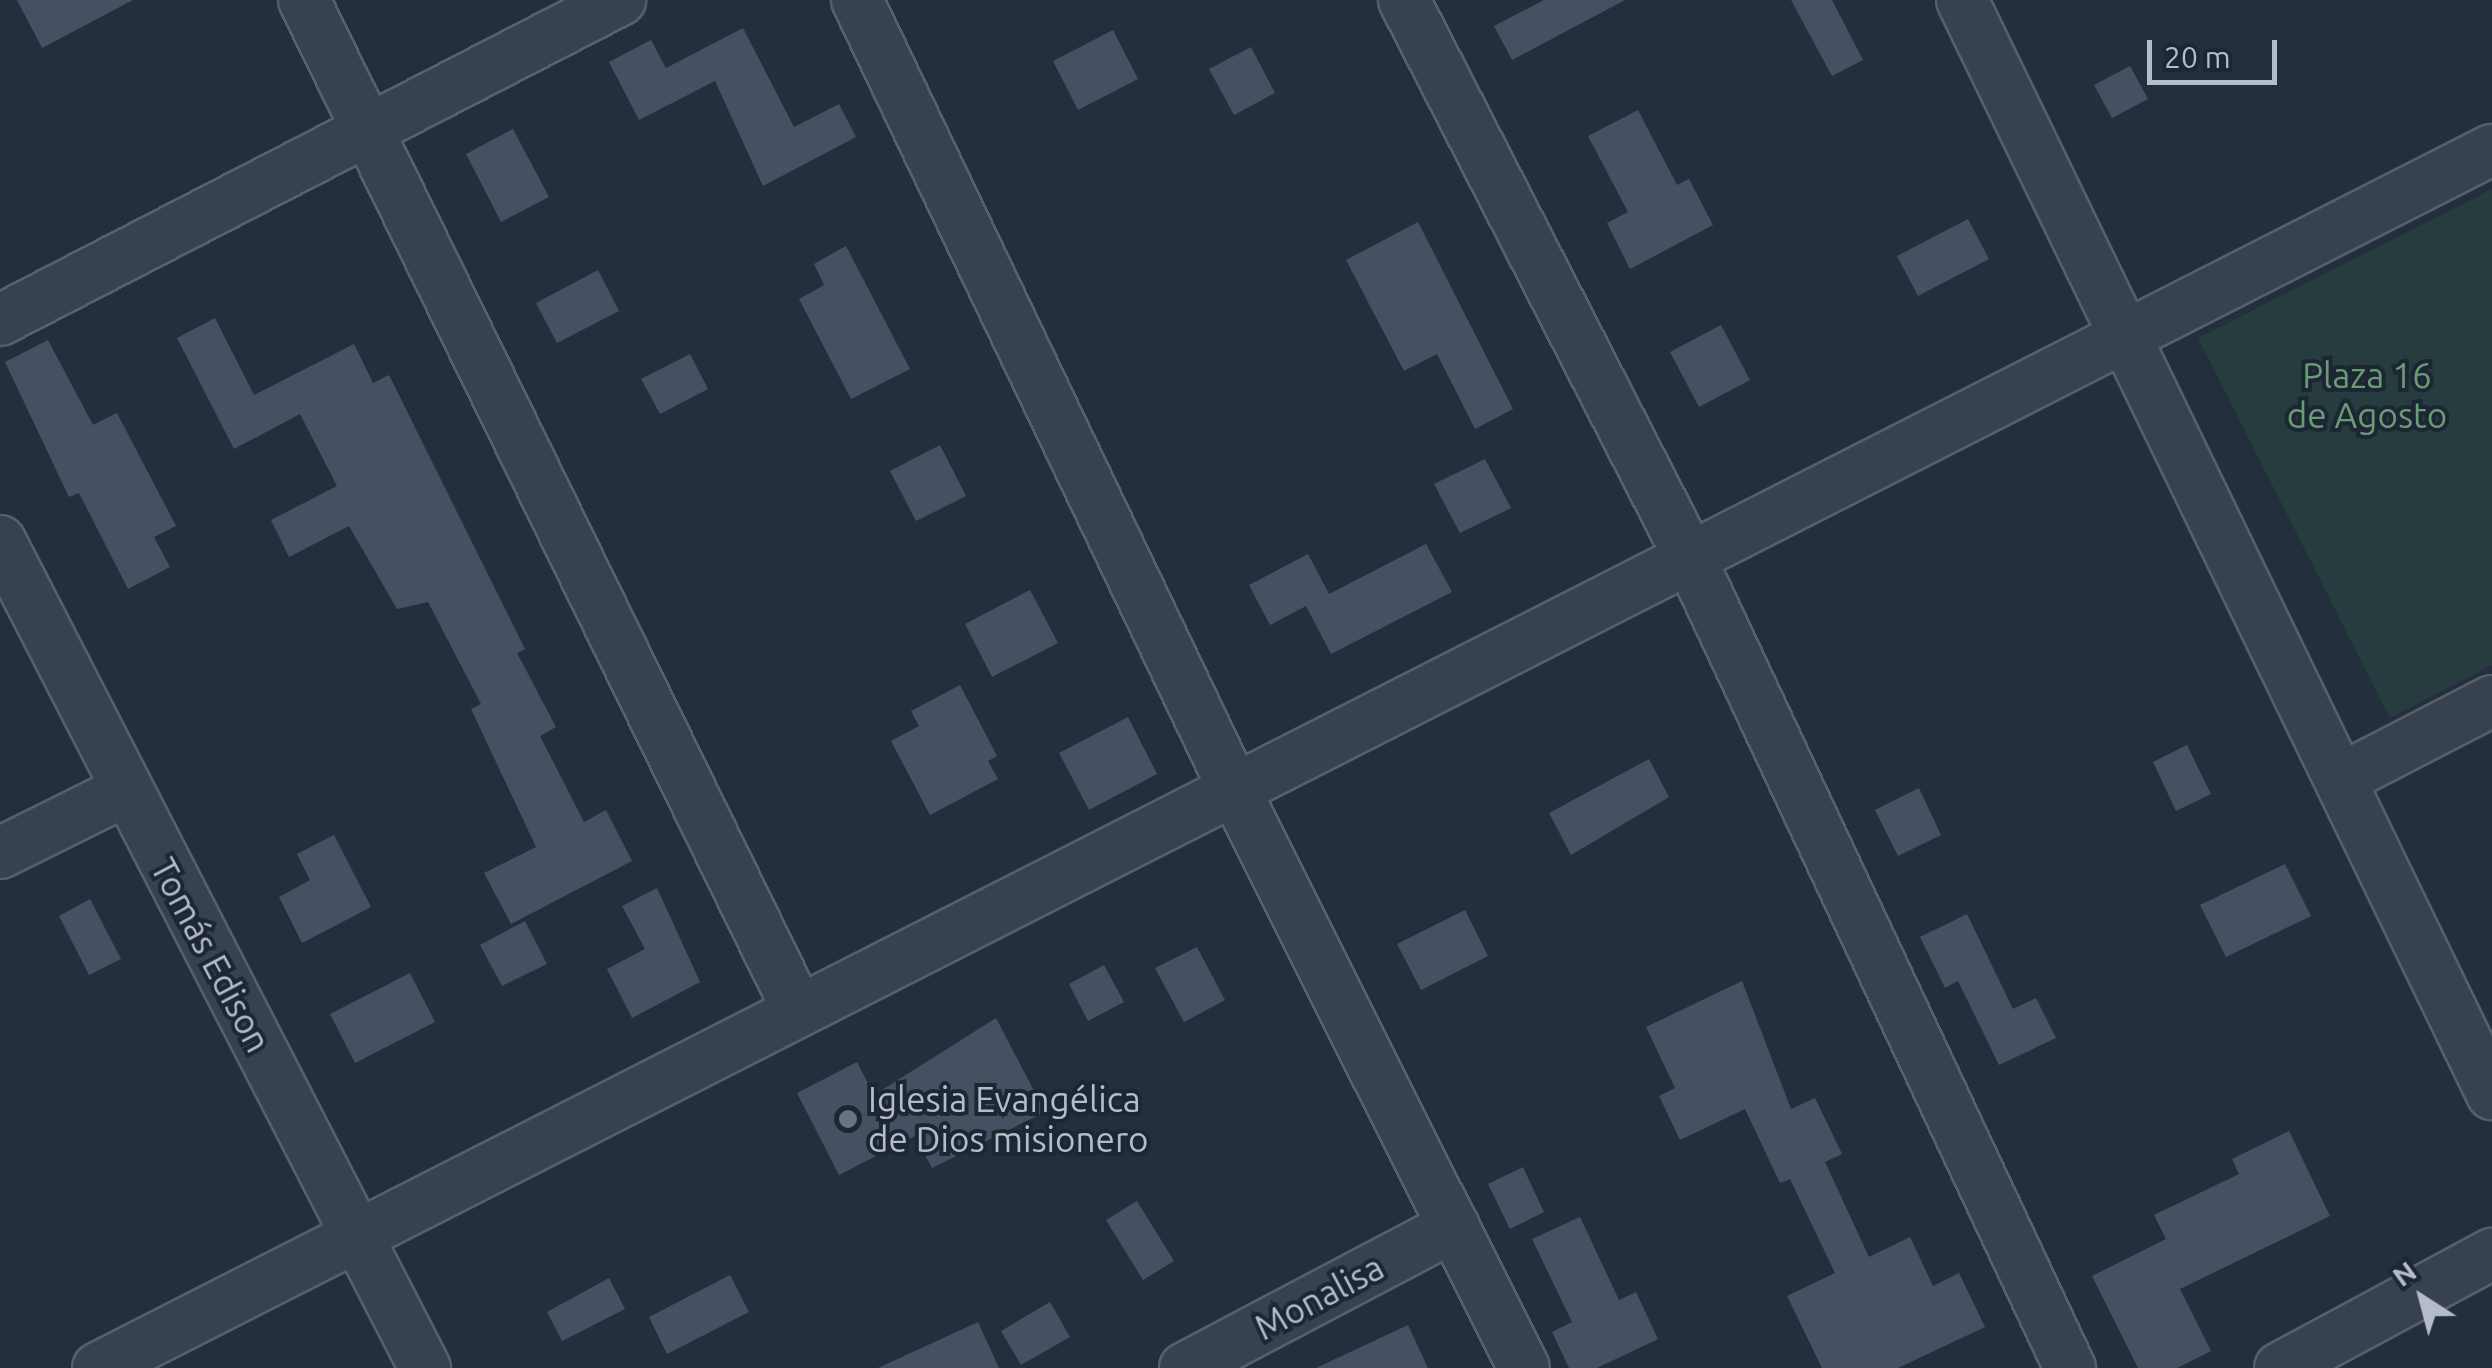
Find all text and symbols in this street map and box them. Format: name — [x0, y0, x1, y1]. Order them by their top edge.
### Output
scale bar — [2152, 20, 2282, 82]
text: 20 m — [2164, 40, 2231, 74]
park label: Plaza 16 de Agosto — [2287, 354, 2447, 436]
street label: Tomás Edison — [142, 851, 280, 1059]
place label: Iglesia Evangélica de Dios misionero — [868, 1078, 1149, 1160]
marker: Iglesia Evangélica de Dios misionero — [837, 1108, 859, 1130]
street label: Monalisa — [1247, 1246, 1391, 1348]
north arrow — [2372, 1248, 2472, 1348]
text: N — [2387, 1255, 2422, 1292]

